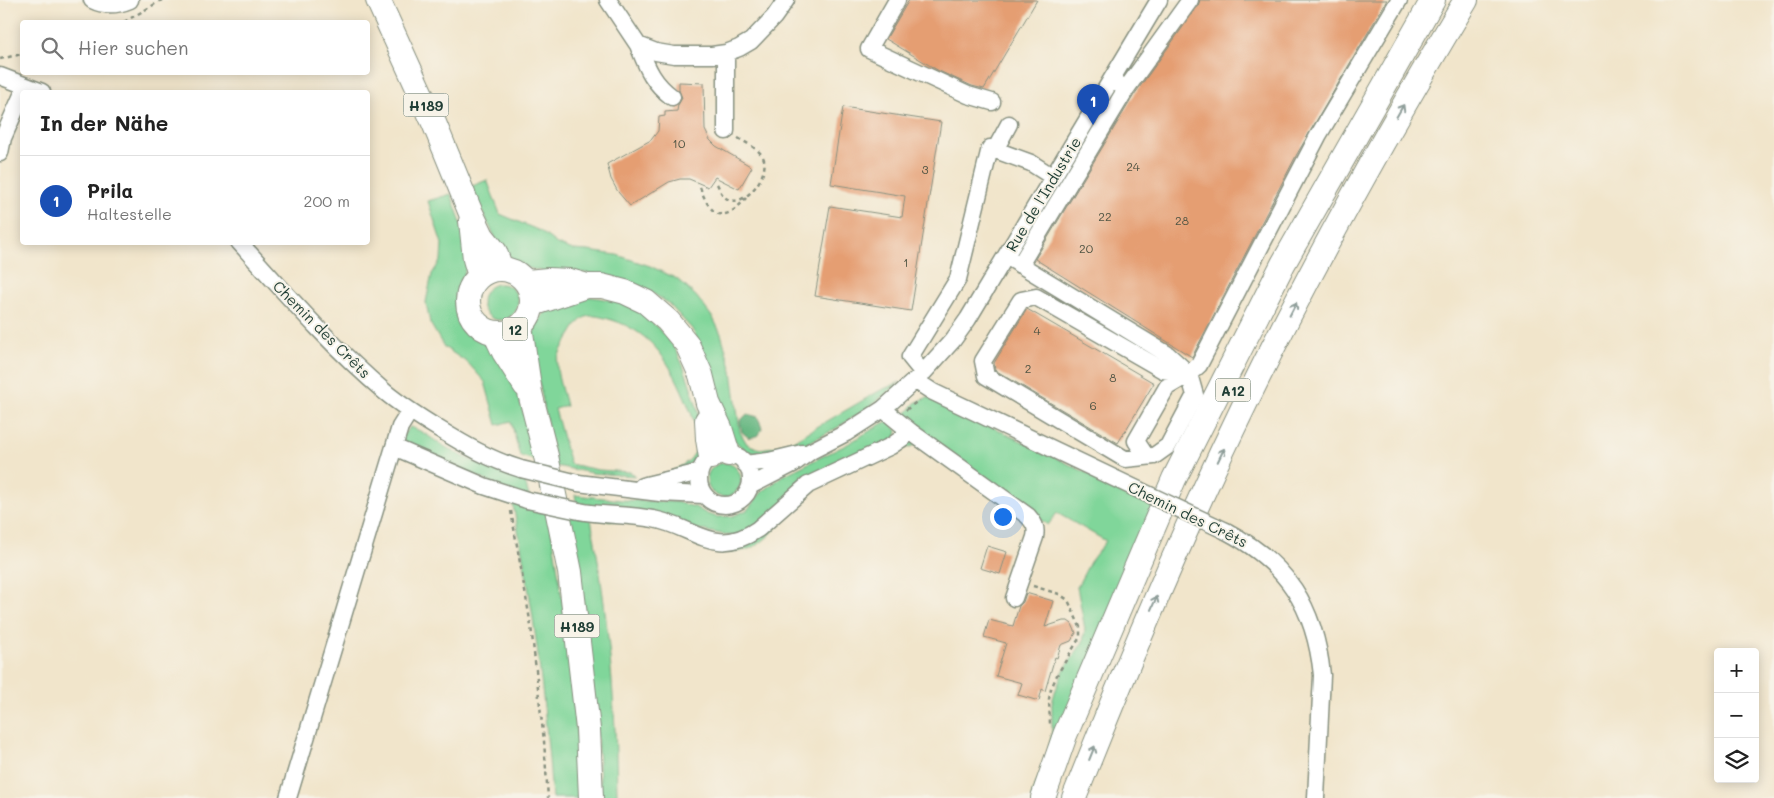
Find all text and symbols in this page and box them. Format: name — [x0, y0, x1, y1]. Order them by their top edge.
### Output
search box — [20, 20, 370, 75]
icon: search — [38, 34, 66, 62]
text: Hier suchen — [78, 35, 189, 60]
pin: 1 — [1077, 84, 1109, 125]
road number: H189 — [404, 94, 448, 116]
one-way arrow — [1395, 104, 1405, 119]
text: In der Nähe — [40, 109, 168, 136]
street label: Rue de l'Industrie — [1001, 133, 1085, 255]
house number: 10 — [673, 135, 686, 151]
house number: 24 — [1126, 158, 1140, 174]
house number: 3 — [921, 161, 929, 177]
text: Prila — [87, 178, 133, 203]
text: 1 — [52, 190, 60, 211]
text: 200 m — [303, 190, 350, 211]
text: Haltestelle — [87, 203, 172, 224]
house number: 22 — [1098, 208, 1112, 224]
house number: 28 — [1175, 212, 1189, 228]
house number: 20 — [1079, 240, 1094, 256]
house number: 1 — [903, 254, 909, 270]
street label: Chemin des Crêts — [269, 276, 375, 382]
one-way arrow — [1289, 302, 1298, 317]
road number: 12 — [502, 318, 528, 340]
house number: 4 — [1033, 322, 1041, 338]
house number: 2 — [1025, 360, 1031, 376]
house number: 8 — [1109, 369, 1117, 385]
road number: A12 — [1216, 378, 1250, 402]
house number: 6 — [1089, 397, 1097, 413]
one-way arrow — [1217, 447, 1227, 462]
street label: Chemin des Crêts — [1125, 476, 1251, 552]
your location — [990, 504, 1016, 530]
one-way arrow — [1150, 596, 1160, 611]
road number: H189 — [554, 614, 600, 638]
map controls — [1714, 648, 1759, 783]
button: + — [1714, 648, 1759, 693]
button: − — [1714, 693, 1759, 738]
button: layers — [1714, 738, 1759, 783]
one-way arrow — [1088, 746, 1097, 761]

